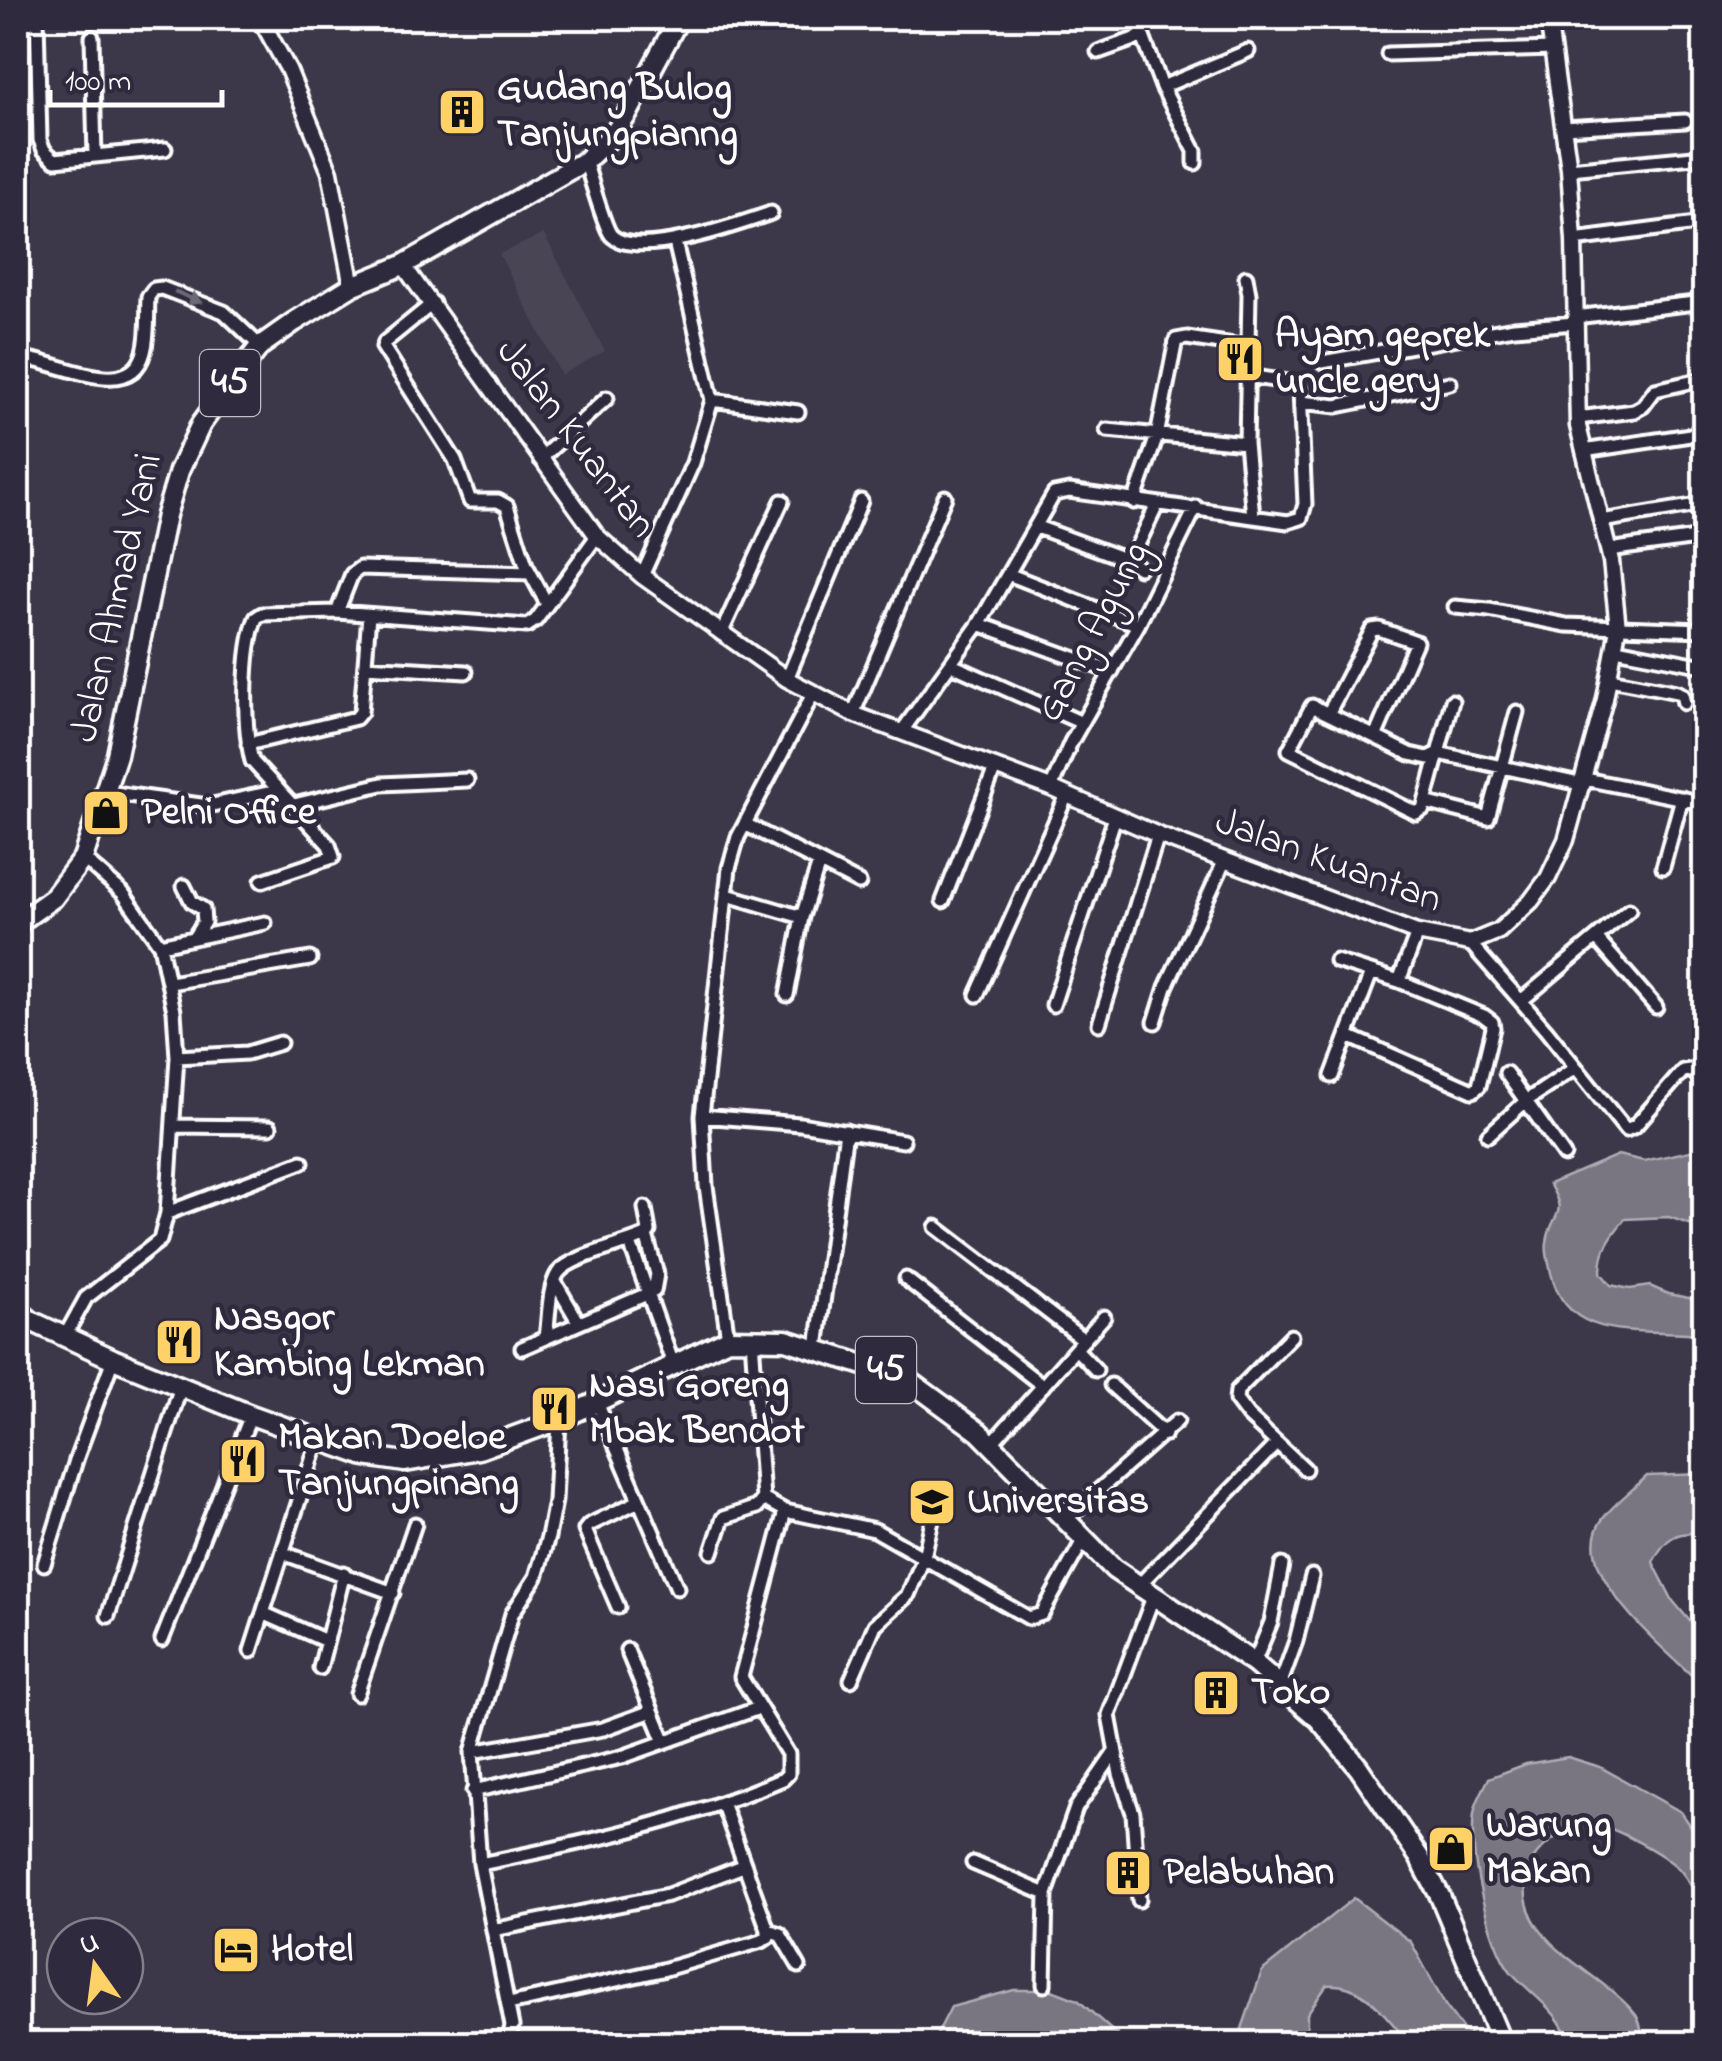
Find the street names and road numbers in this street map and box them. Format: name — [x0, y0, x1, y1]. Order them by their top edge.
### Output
street label: Jalan Kuantan — [480, 326, 670, 552]
road number: 45 — [200, 350, 260, 416]
street label: Jalan Ahmad Yani — [56, 448, 180, 748]
street label: Gang Agung — [1022, 531, 1166, 733]
street label: Jalan Kuantan — [1206, 794, 1450, 930]
road number: 45 — [856, 1337, 916, 1403]

